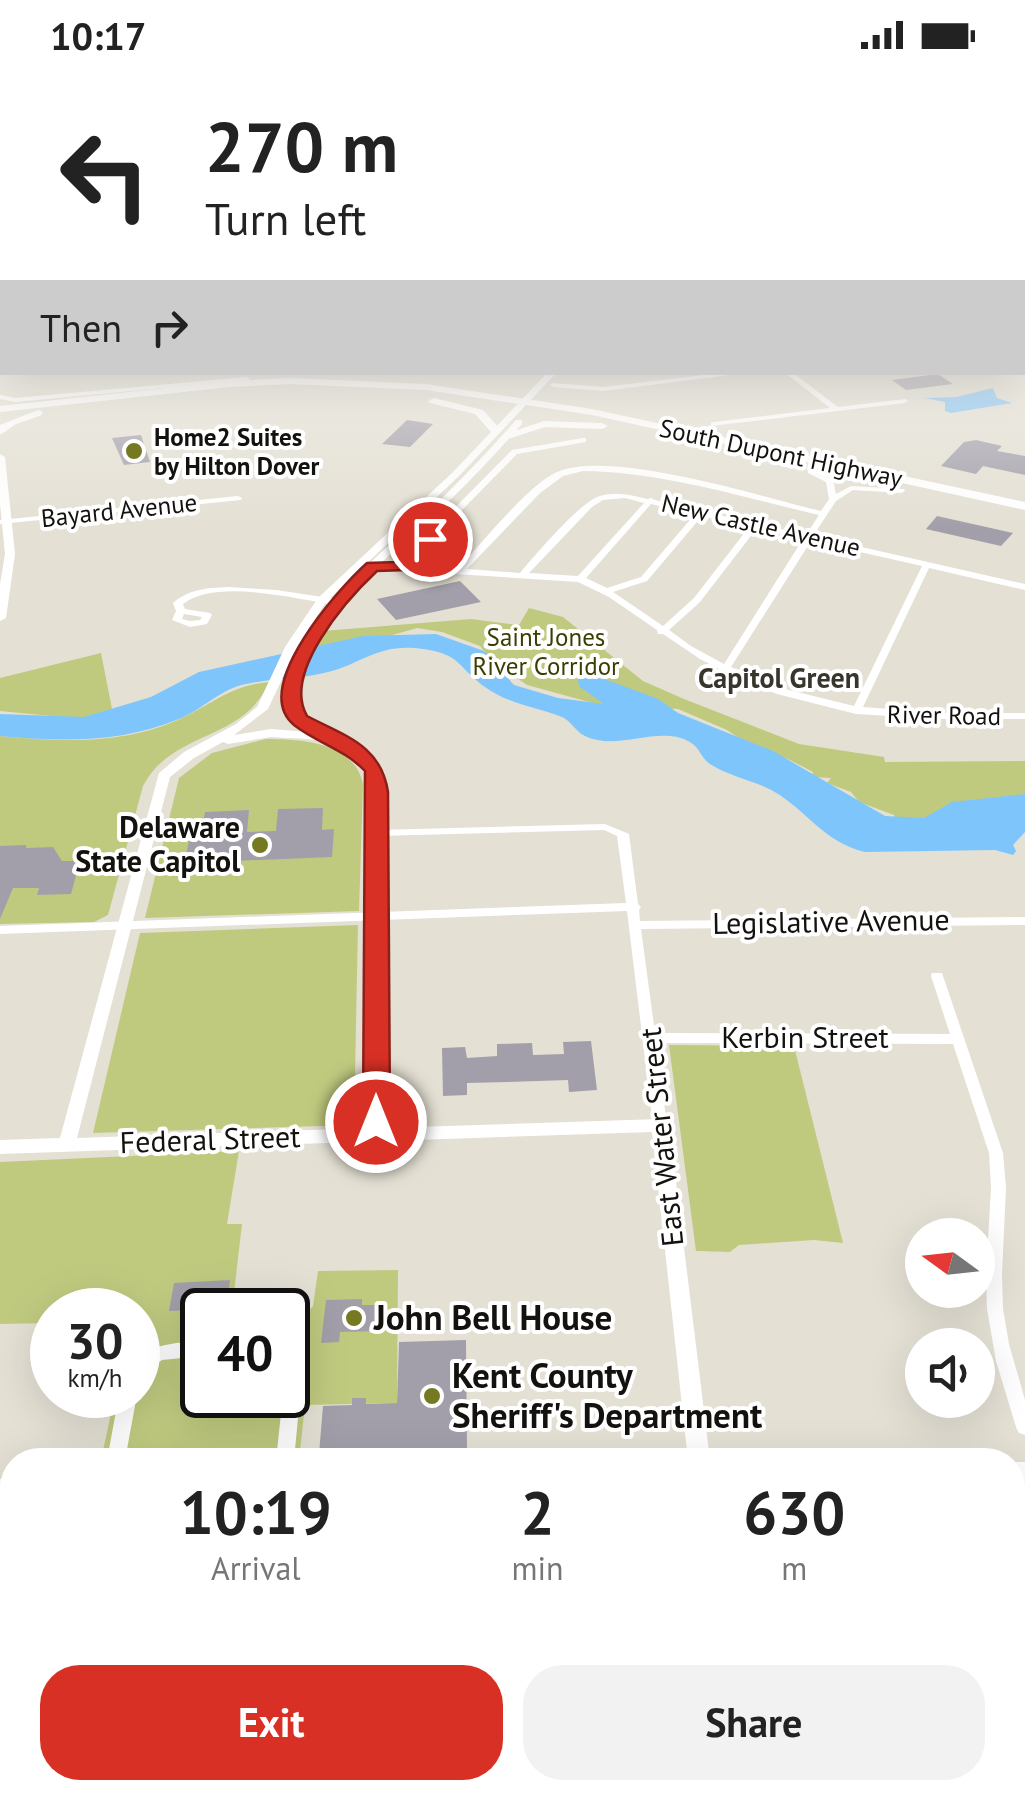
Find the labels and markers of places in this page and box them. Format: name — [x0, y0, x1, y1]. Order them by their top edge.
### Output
place label: Home2 Suites by Hilton Dover — [154, 421, 320, 482]
marker: Home2 Suites by Hilton Dover — [123, 440, 145, 462]
pin — [388, 497, 473, 582]
place label: Delaware State Capitol — [75, 807, 240, 880]
marker: Delaware State Capitol — [249, 834, 271, 856]
place label: John Bell House — [373, 1294, 612, 1340]
marker: John Bell House — [343, 1307, 365, 1329]
place label: Kent County Sheriff's Department — [452, 1352, 763, 1438]
marker: Kent County Sheriff's Department — [421, 1385, 443, 1407]

